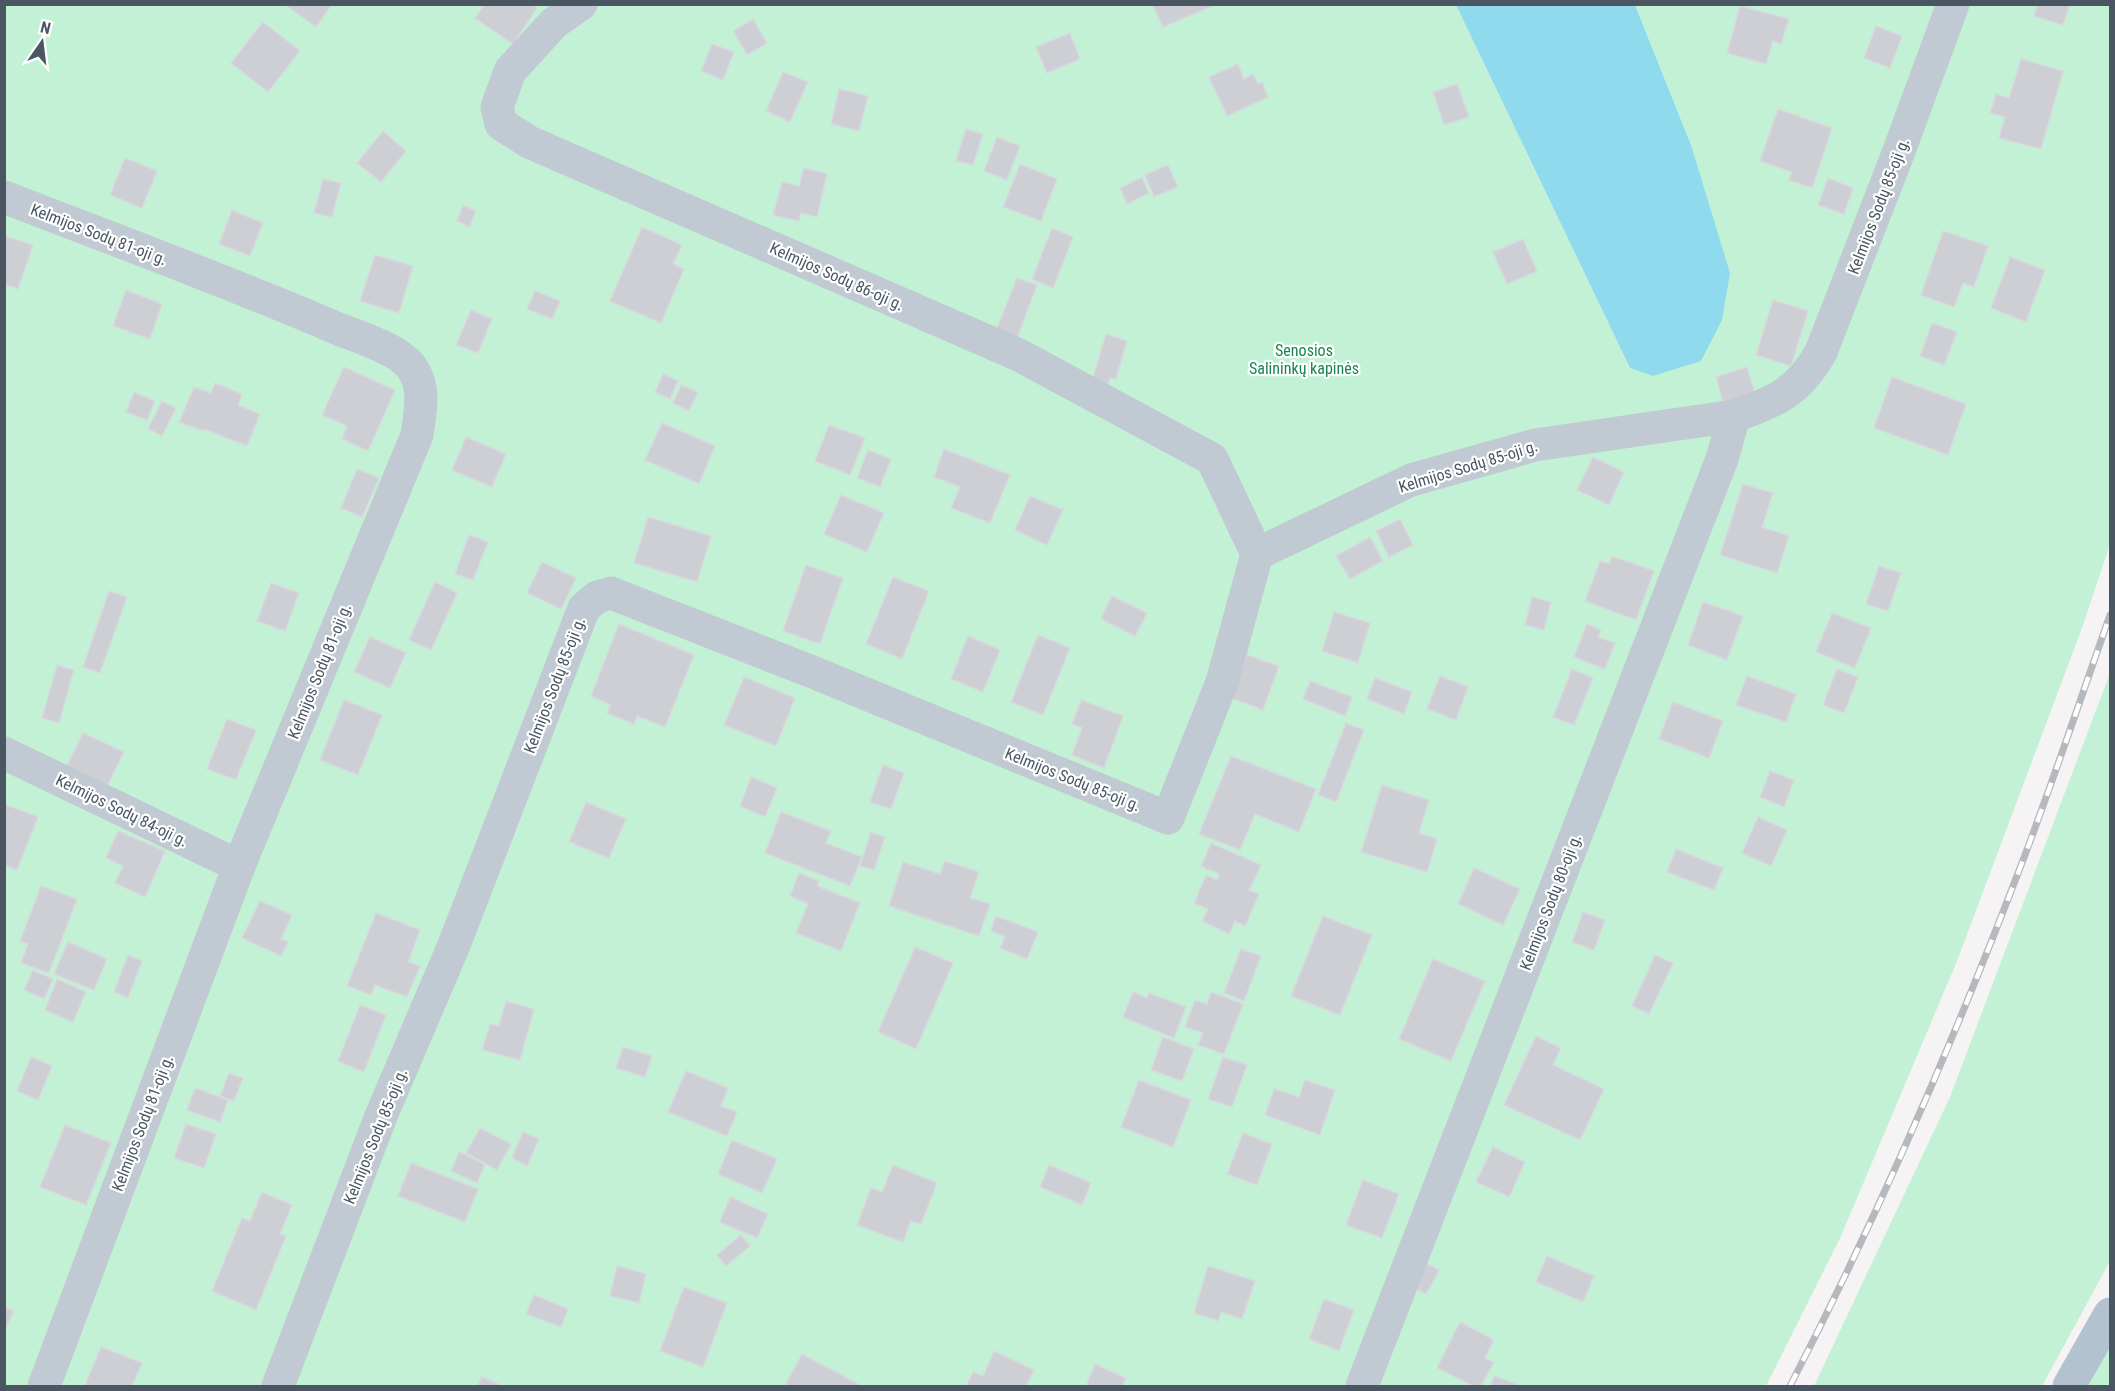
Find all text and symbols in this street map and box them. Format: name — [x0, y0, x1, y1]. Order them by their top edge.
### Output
north arrow — [12, 12, 72, 72]
text: N — [38, 18, 53, 38]
street label: Kelmijos Sodų 85-oji g. — [1844, 135, 1913, 277]
street label: Kelmijos Sodų 81-oji g. — [28, 200, 170, 269]
street label: Kelmijos Sodų 86-oji g. — [767, 238, 907, 315]
park label: Senosios Salininkų kapinės — [1249, 341, 1359, 378]
street label: Kelmijos Sodų 85-oji g. — [1396, 436, 1540, 497]
street label: Kelmijos Sodų 81-oji g. — [284, 601, 355, 742]
street label: Kelmijos Sodų 85-oji g. — [520, 614, 589, 756]
street label: Kelmijos Sodų 85-oji g. — [1002, 744, 1143, 815]
street label: Kelmijos Sodų 84-oji g. — [53, 770, 191, 851]
street label: Kelmijos Sodų 80-oji g. — [1516, 831, 1585, 973]
street label: Kelmijos Sodų 81-oji g. — [108, 1052, 177, 1194]
street label: Kelmijos Sodų 85-oji g. — [340, 1066, 411, 1207]

